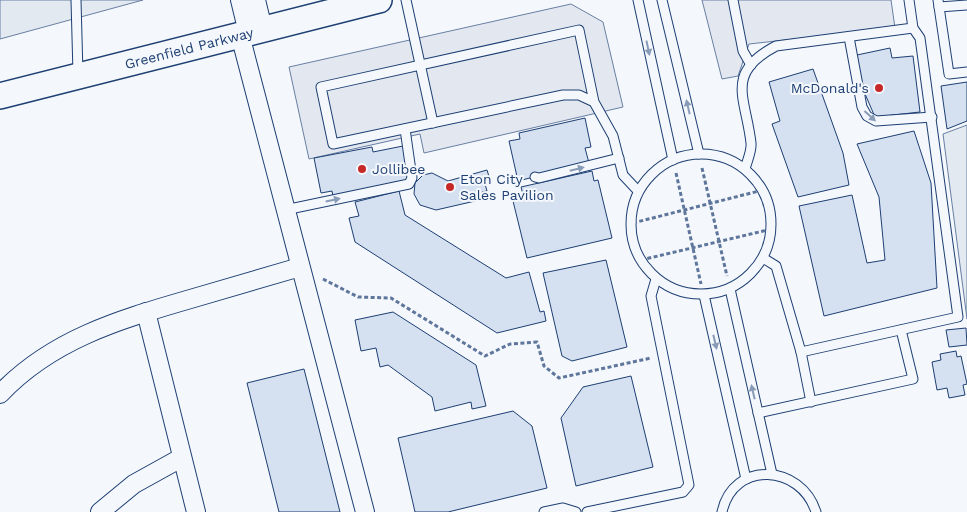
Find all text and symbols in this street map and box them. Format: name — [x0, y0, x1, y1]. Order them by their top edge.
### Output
street label: Greenfield Parkway — [123, 24, 256, 72]
one-way arrow — [644, 40, 652, 55]
place label: McDonald's — [791, 80, 869, 96]
marker: McDonald's — [873, 82, 885, 94]
one-way arrow — [684, 99, 692, 114]
one-way arrow — [863, 110, 876, 121]
place label: Jollibee — [372, 161, 425, 177]
marker: Jollibee — [356, 163, 368, 175]
one-way arrow — [570, 164, 585, 172]
place label: Eton City Sales Pavilion — [460, 171, 554, 203]
marker: Eton City Sales Pavilion — [444, 181, 456, 193]
one-way arrow — [325, 196, 340, 204]
one-way arrow — [711, 335, 719, 350]
one-way arrow — [749, 385, 757, 400]

